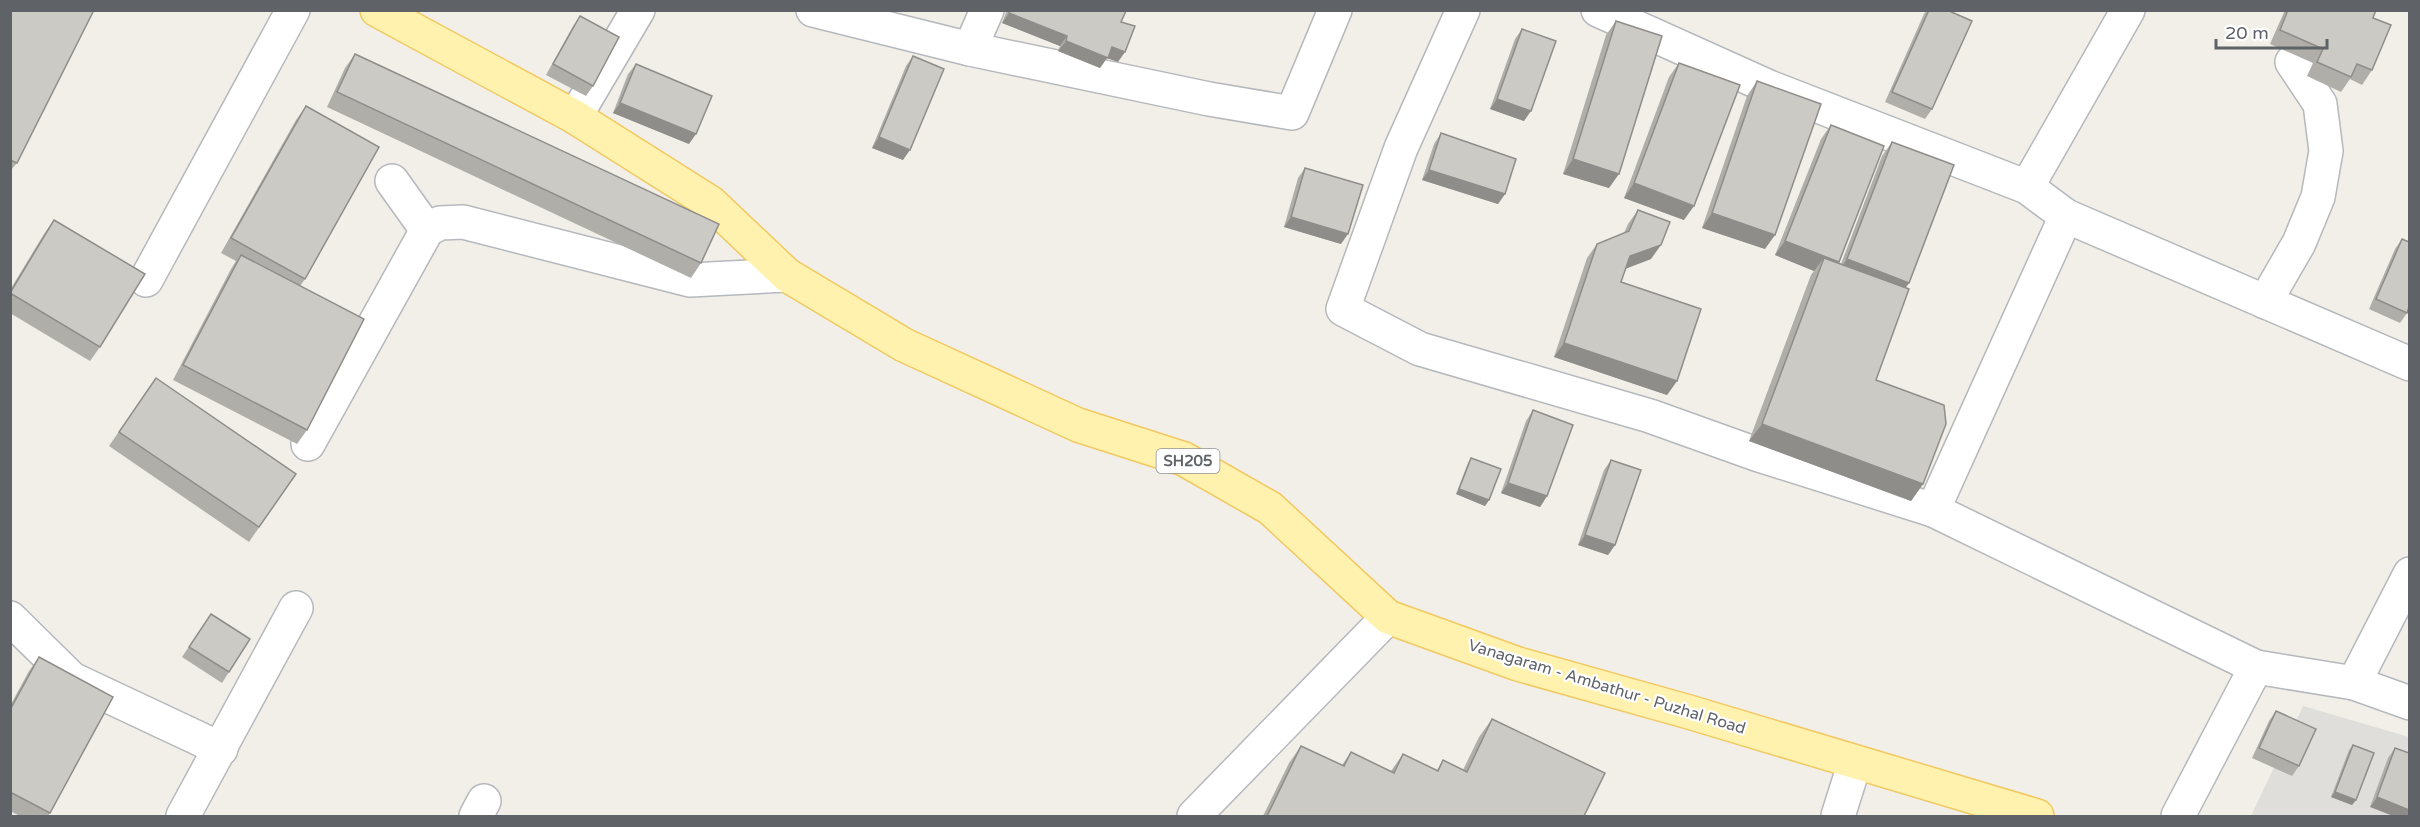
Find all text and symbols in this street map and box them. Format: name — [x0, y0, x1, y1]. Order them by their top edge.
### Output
scale bar — [2216, 12, 2327, 50]
text: 20 m — [2225, 22, 2269, 44]
road number: SH205 — [1156, 449, 1220, 473]
street label: Vanagaram - Ambathur - Puzhal Road — [1466, 635, 1748, 739]

